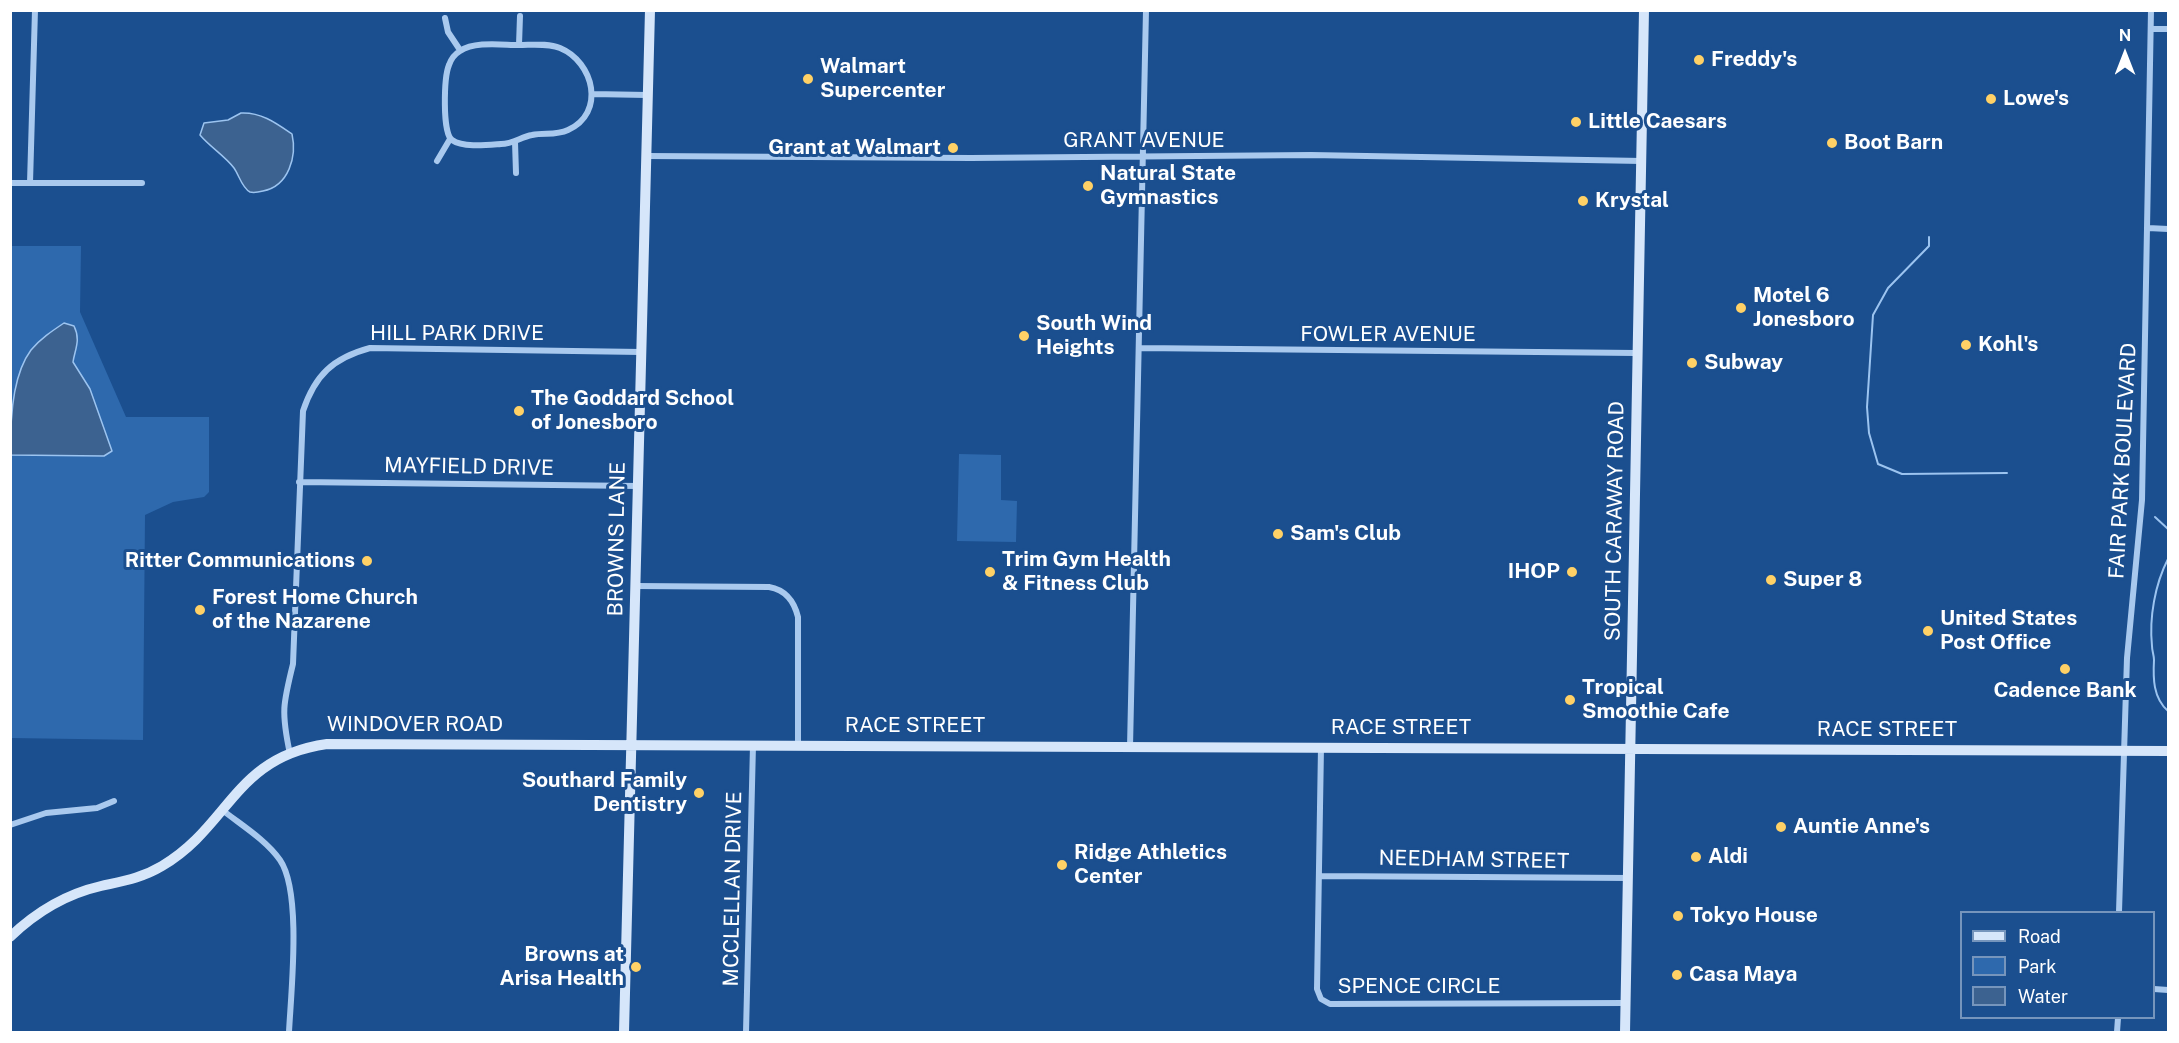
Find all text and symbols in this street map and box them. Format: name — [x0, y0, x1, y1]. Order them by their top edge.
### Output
north arrow — [2095, 24, 2155, 84]
text: N — [2119, 26, 2131, 45]
place label: Freddy's — [1711, 47, 1797, 73]
marker: Freddy's — [1692, 53, 1706, 67]
place label: Walmart Supercenter — [820, 54, 945, 104]
marker: Walmart Supercenter — [801, 72, 815, 86]
place label: Lowe's — [2003, 86, 2069, 112]
marker: Lowe's — [1984, 92, 1998, 106]
place label: Little Caesars — [1588, 109, 1727, 135]
marker: Little Caesars — [1569, 115, 1583, 129]
street label: GRANT AVENUE — [1063, 128, 1225, 154]
place label: Boot Barn — [1844, 130, 1943, 156]
place label: Grant at Walmart — [768, 135, 941, 161]
marker: Boot Barn — [1825, 136, 1839, 150]
marker: Grant at Walmart — [946, 141, 960, 155]
place label: Natural State Gymnastics — [1100, 161, 1236, 211]
marker: Natural State Gymnastics — [1081, 179, 1095, 193]
place label: Krystal — [1595, 188, 1669, 214]
marker: Krystal — [1576, 194, 1590, 208]
place label: Motel 6 Jonesboro — [1753, 283, 1855, 333]
marker: Motel 6 Jonesboro — [1734, 301, 1748, 315]
place label: South Wind Heights — [1036, 311, 1152, 361]
street label: HILL PARK DRIVE — [370, 321, 544, 347]
street label: FOWLER AVENUE — [1300, 322, 1476, 348]
marker: South Wind Heights — [1017, 329, 1031, 343]
place label: Kohl's — [1978, 332, 2038, 358]
marker: Kohl's — [1959, 338, 1973, 352]
street label: FAIR PARK BOULEVARD — [2104, 342, 2142, 580]
place label: Subway — [1704, 350, 1783, 376]
marker: Subway — [1685, 356, 1699, 370]
place label: The Goddard School of Jonesboro — [531, 386, 734, 436]
street label: SOUTH CARAWAY ROAD — [1600, 401, 1630, 641]
marker: The Goddard School of Jonesboro — [512, 404, 526, 418]
street label: MAYFIELD DRIVE — [384, 453, 554, 481]
street label: BROWNS LANE — [603, 462, 631, 616]
place label: Sam's Club — [1290, 521, 1401, 547]
marker: Sam's Club — [1271, 527, 1285, 541]
place label: Trim Gym Health & Fitness Club — [1002, 547, 1171, 597]
place label: Ritter Communications — [125, 548, 355, 574]
marker: Ritter Communications — [360, 554, 374, 568]
place label: IHOP — [1508, 559, 1560, 585]
marker: Trim Gym Health & Fitness Club — [983, 565, 997, 579]
marker: IHOP — [1565, 565, 1579, 579]
place label: Super 8 — [1783, 567, 1862, 593]
marker: Super 8 — [1764, 573, 1778, 587]
place label: Forest Home Church of the Nazarene — [212, 585, 418, 635]
marker: Forest Home Church of the Nazarene — [193, 603, 207, 617]
place label: United States Post Office — [1940, 606, 2077, 656]
marker: United States Post Office — [1921, 624, 1935, 638]
marker: Cadence Bank — [2058, 662, 2072, 676]
place label: Tropical Smoothie Cafe — [1582, 675, 1730, 725]
place label: Cadence Bank — [1993, 678, 2137, 704]
marker: Tropical Smoothie Cafe — [1563, 693, 1577, 707]
street label: WINDOVER ROAD — [327, 712, 503, 738]
street label: RACE STREET — [845, 713, 985, 739]
street label: RACE STREET — [1331, 715, 1471, 741]
street label: RACE STREET — [1817, 717, 1957, 743]
place label: Southard Family Dentistry — [522, 768, 687, 818]
marker: Southard Family Dentistry — [692, 786, 706, 800]
street label: MCCLELLAN DRIVE — [719, 791, 747, 987]
place label: Auntie Anne's — [1793, 814, 1930, 840]
marker: Auntie Anne's — [1774, 820, 1788, 834]
place label: Ridge Athletics Center — [1074, 840, 1227, 890]
place label: Aldi — [1708, 844, 1748, 870]
street label: NEEDHAM STREET — [1378, 846, 1570, 874]
marker: Aldi — [1689, 850, 1703, 864]
marker: Ridge Athletics Center — [1055, 858, 1069, 872]
place label: Tokyo House — [1690, 903, 1818, 929]
marker: Tokyo House — [1671, 909, 1685, 923]
legend — [1960, 911, 2155, 1019]
text: Road — [2018, 926, 2061, 947]
place label: Browns at Arisa Health — [500, 942, 624, 992]
text: Park — [2018, 956, 2056, 977]
marker: Browns at Arisa Health — [629, 960, 643, 974]
place label: Casa Maya — [1689, 962, 1797, 988]
marker: Casa Maya — [1670, 968, 1684, 982]
street label: SPENCE CIRCLE — [1338, 974, 1500, 1000]
text: Water — [2018, 986, 2068, 1007]

